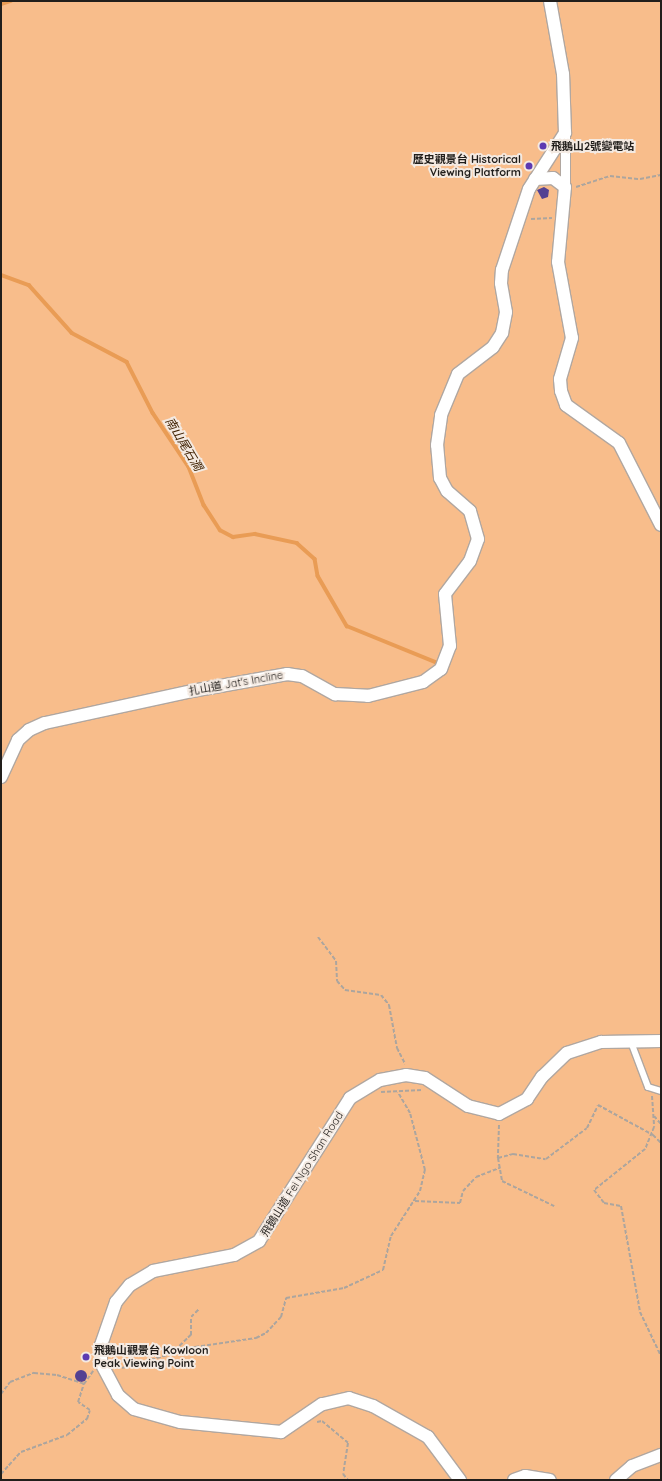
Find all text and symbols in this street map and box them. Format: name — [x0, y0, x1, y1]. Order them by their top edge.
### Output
place label: 飛鵝山2號變電站 — [551, 139, 634, 153]
marker: 飛鵝山2號變電站 — [538, 141, 548, 151]
place label: 歷史觀景台 Historical Viewing Platform — [413, 153, 521, 179]
marker: 歷史觀景台 Historical Viewing Platform — [524, 161, 534, 171]
water label: 南山尾石澗 — [162, 415, 206, 473]
street label: 扎山道 Jat's Incline — [188, 668, 284, 698]
street label: 飛鵝山道 Fei Ngo Shan Road — [258, 1109, 346, 1239]
place label: 飛鵝山觀景台 Kowloon Peak Viewing Point — [94, 1344, 209, 1370]
marker: 飛鵝山觀景台 Kowloon Peak Viewing Point — [81, 1352, 91, 1362]

